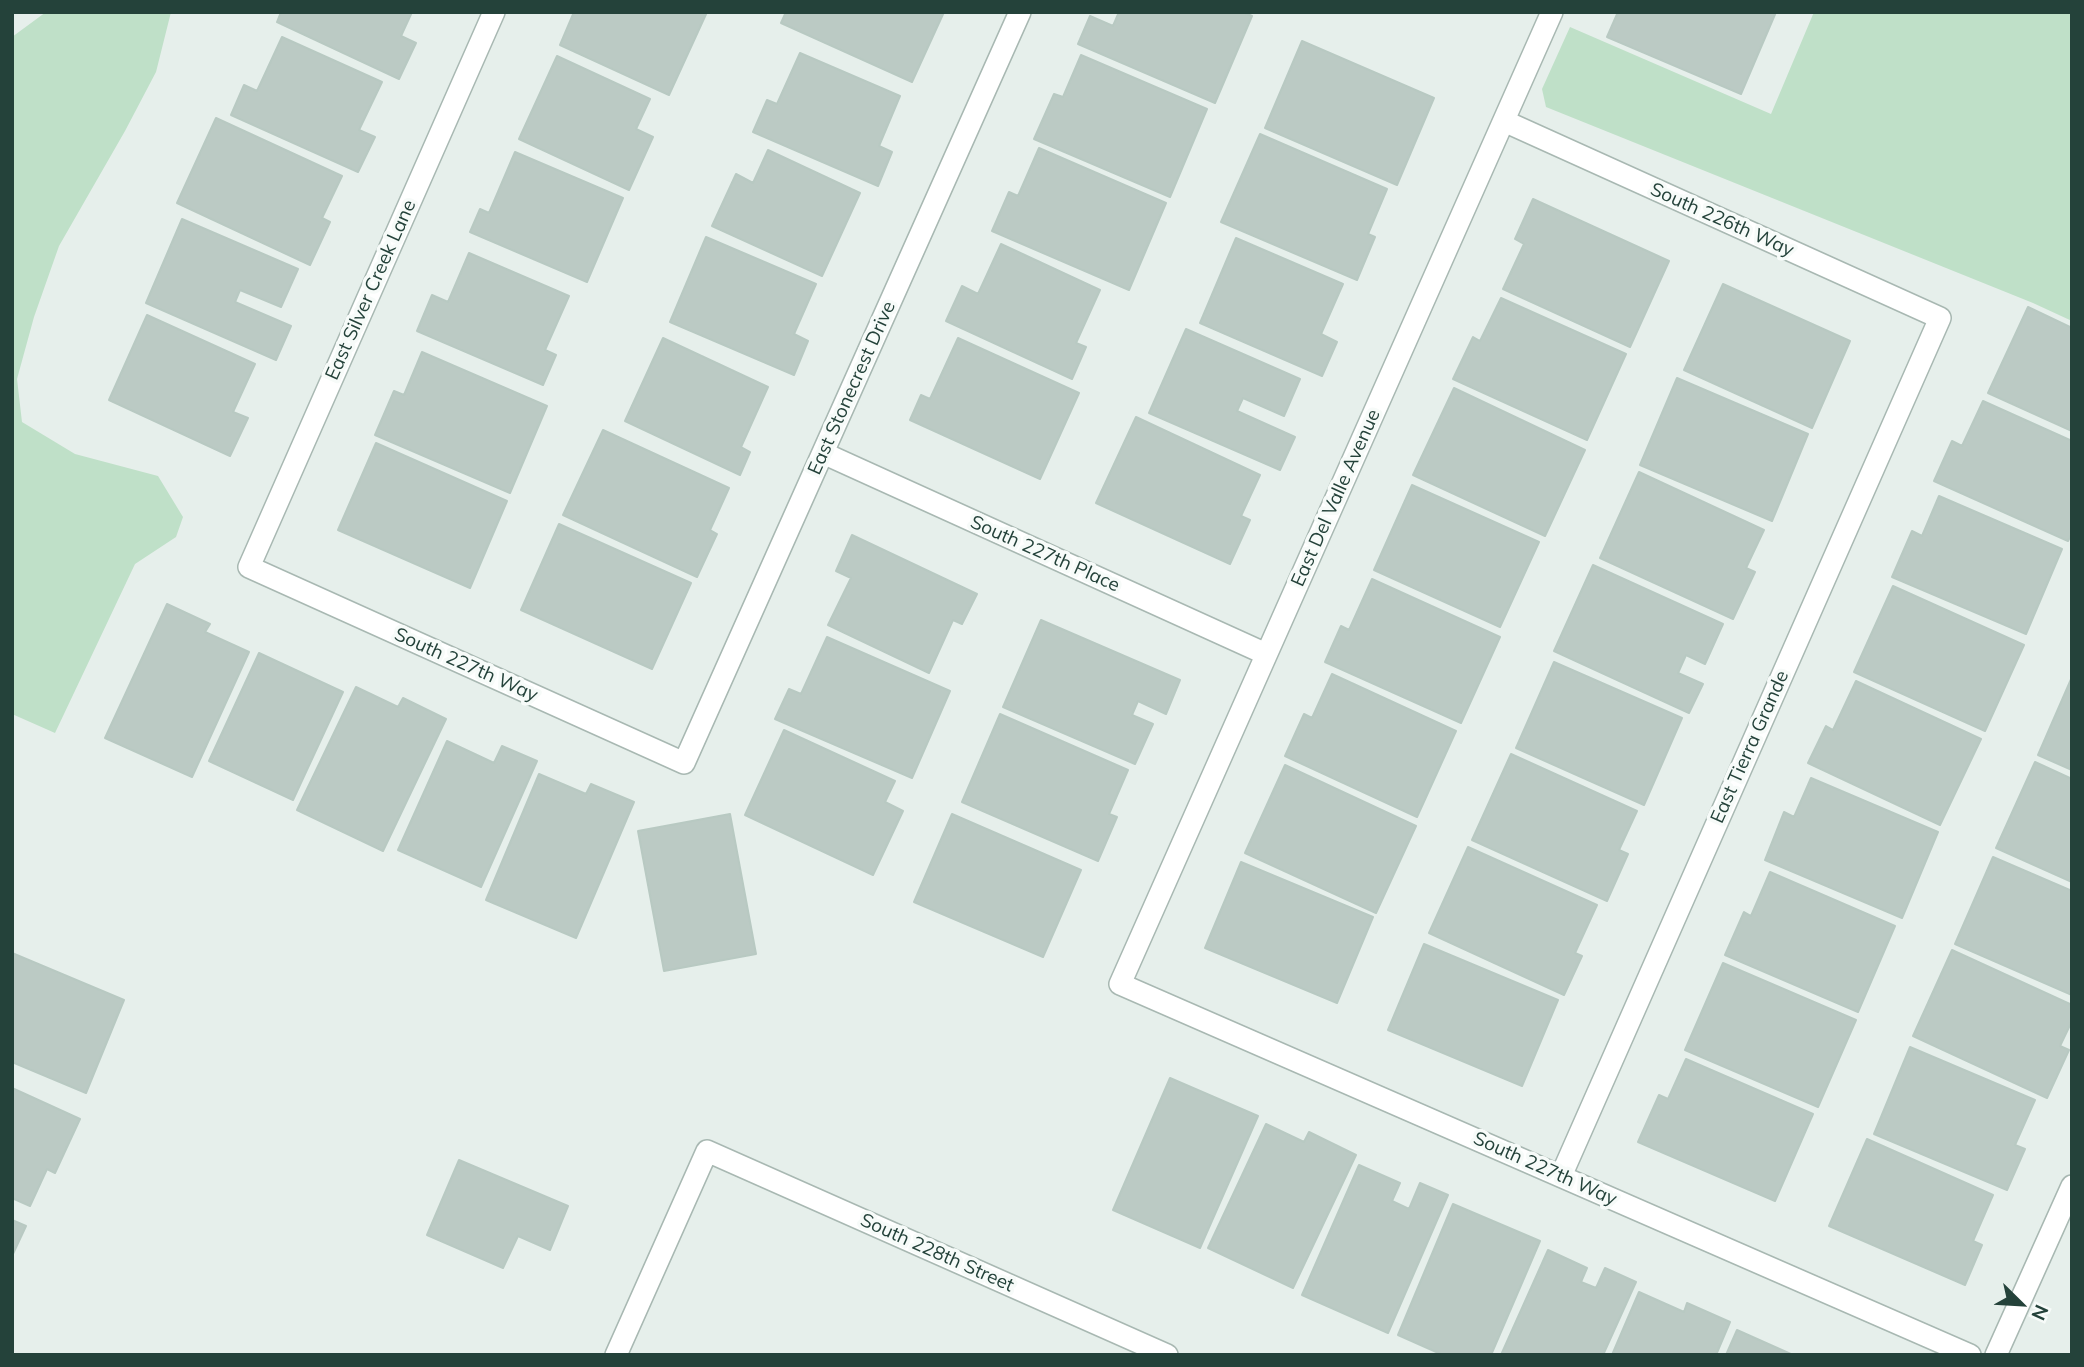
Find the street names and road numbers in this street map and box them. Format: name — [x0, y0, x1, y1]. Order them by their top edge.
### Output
street label: South 226th Way — [1647, 178, 1797, 262]
street label: East Silver Creek Lane — [321, 196, 421, 384]
street label: East Stonecrest Drive — [803, 298, 901, 478]
street label: East Del Valle Avenue — [1287, 406, 1385, 590]
street label: South 227th Place — [967, 511, 1123, 597]
street label: South 227th Way — [391, 623, 541, 707]
street label: East Tierra Grande — [1706, 667, 1794, 827]
street label: South 227th Way — [1470, 1127, 1620, 1211]
street label: South 228th Street — [857, 1209, 1017, 1297]

